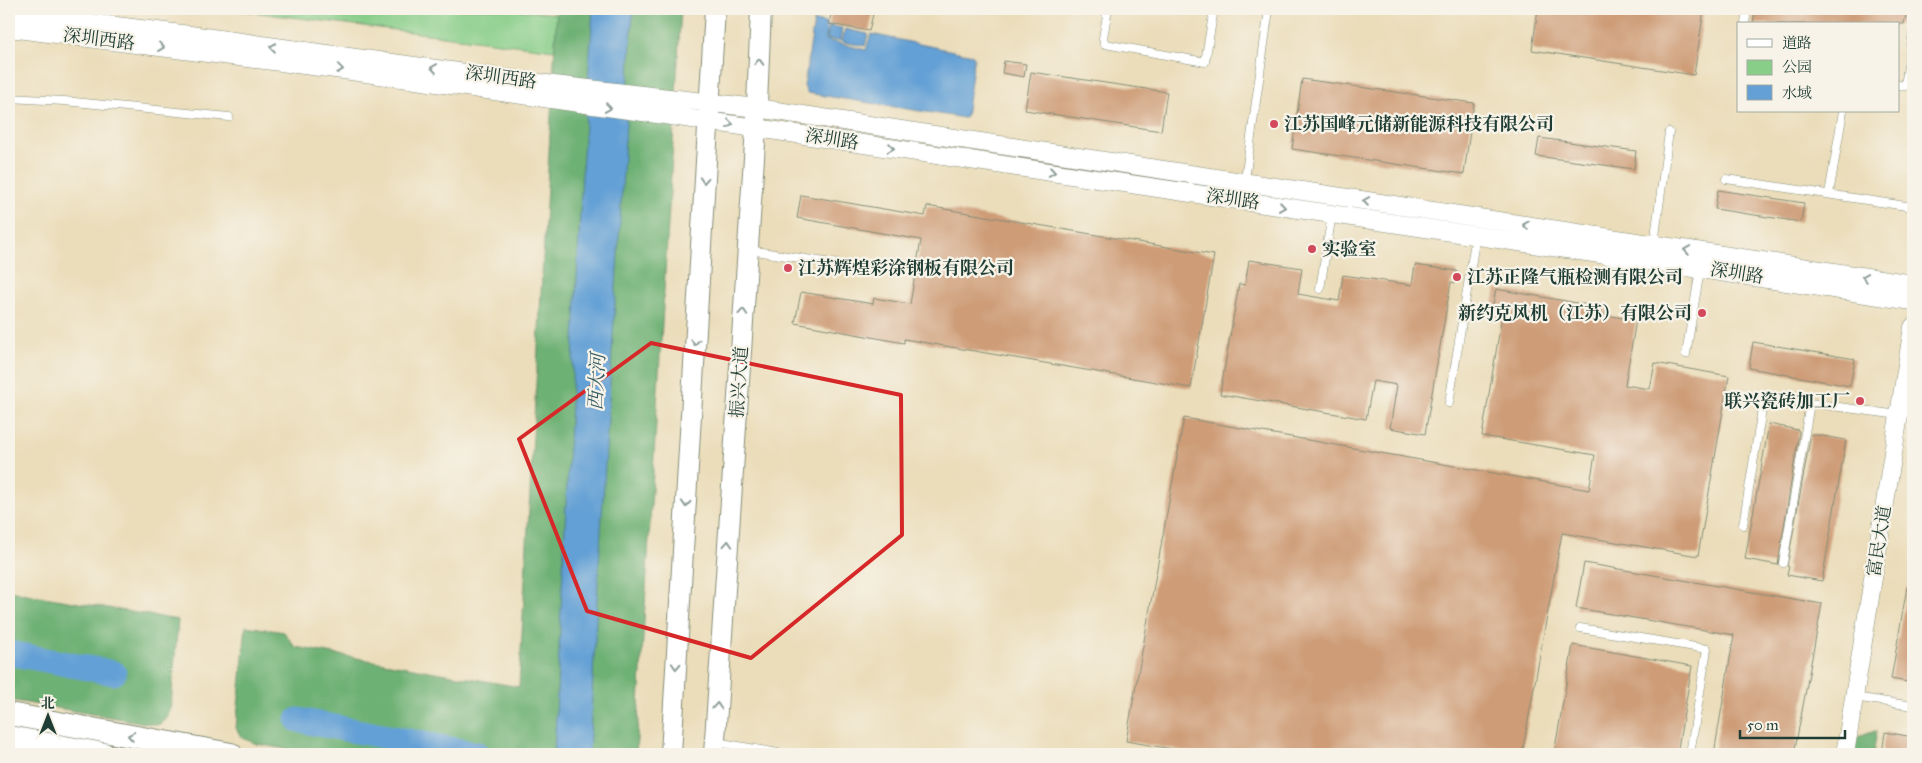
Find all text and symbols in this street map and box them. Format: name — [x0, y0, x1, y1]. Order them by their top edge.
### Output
legend — [1737, 22, 1900, 112]
street label: 深圳西路 — [62, 24, 136, 54]
text: 道路 — [1782, 34, 1812, 52]
one-way arrow — [158, 41, 166, 52]
one-way arrow — [269, 42, 277, 52]
one-way arrow — [754, 58, 764, 66]
text: 公园 — [1782, 58, 1812, 76]
street label: 深圳西路 — [464, 61, 538, 93]
one-way arrow — [430, 63, 438, 74]
one-way arrow — [336, 64, 344, 74]
text: 水域 — [1782, 84, 1812, 102]
one-way arrow — [604, 102, 613, 112]
place label: 江苏国峰元储新能源科技有限公司 — [1284, 113, 1554, 135]
marker: 江苏国峰元储新能源科技有限公司 — [1268, 118, 1280, 130]
one-way arrow — [726, 119, 735, 129]
street label: 深圳路 — [804, 124, 860, 154]
one-way arrow — [887, 142, 895, 153]
one-way arrow — [1047, 167, 1056, 177]
one-way arrow — [699, 176, 710, 184]
street label: 深圳路 — [1205, 184, 1261, 214]
one-way arrow — [1362, 196, 1370, 206]
one-way arrow — [1277, 201, 1286, 211]
one-way arrow — [1522, 221, 1531, 231]
place label: 实验室 — [1322, 238, 1376, 260]
marker: 实验室 — [1306, 243, 1318, 255]
one-way arrow — [1683, 245, 1691, 255]
place label: 江苏辉煌彩涂钢板有限公司 — [798, 257, 1014, 279]
street label: 深圳路 — [1709, 258, 1765, 288]
marker: 江苏辉煌彩涂钢板有限公司 — [782, 262, 794, 274]
place label: 江苏正隆气瓶检测有限公司 — [1467, 266, 1683, 288]
marker: 江苏正隆气瓶检测有限公司 — [1451, 271, 1463, 283]
one-way arrow — [1861, 272, 1869, 283]
place label: 新约克风机（江苏）有限公司 — [1458, 302, 1692, 324]
one-way arrow — [738, 307, 749, 315]
marker: 新约克风机（江苏）有限公司 — [1696, 307, 1708, 319]
one-way arrow — [690, 338, 701, 346]
street label: 振兴大道 — [726, 345, 752, 419]
water label: 西大河 — [584, 350, 610, 411]
place label: 联兴瓷砖加工厂 — [1724, 390, 1850, 412]
marker: 联兴瓷砖加工厂 — [1854, 395, 1866, 407]
one-way arrow — [680, 500, 691, 508]
street label: 富民大道 — [1863, 504, 1895, 578]
one-way arrow — [723, 539, 734, 547]
one-way arrow — [671, 663, 682, 671]
north arrow — [22, 690, 72, 740]
text: 北 — [41, 695, 55, 712]
one-way arrow — [711, 701, 722, 709]
scale bar — [1740, 708, 1844, 740]
text: 50 m — [1747, 716, 1779, 734]
one-way arrow — [127, 732, 136, 742]

